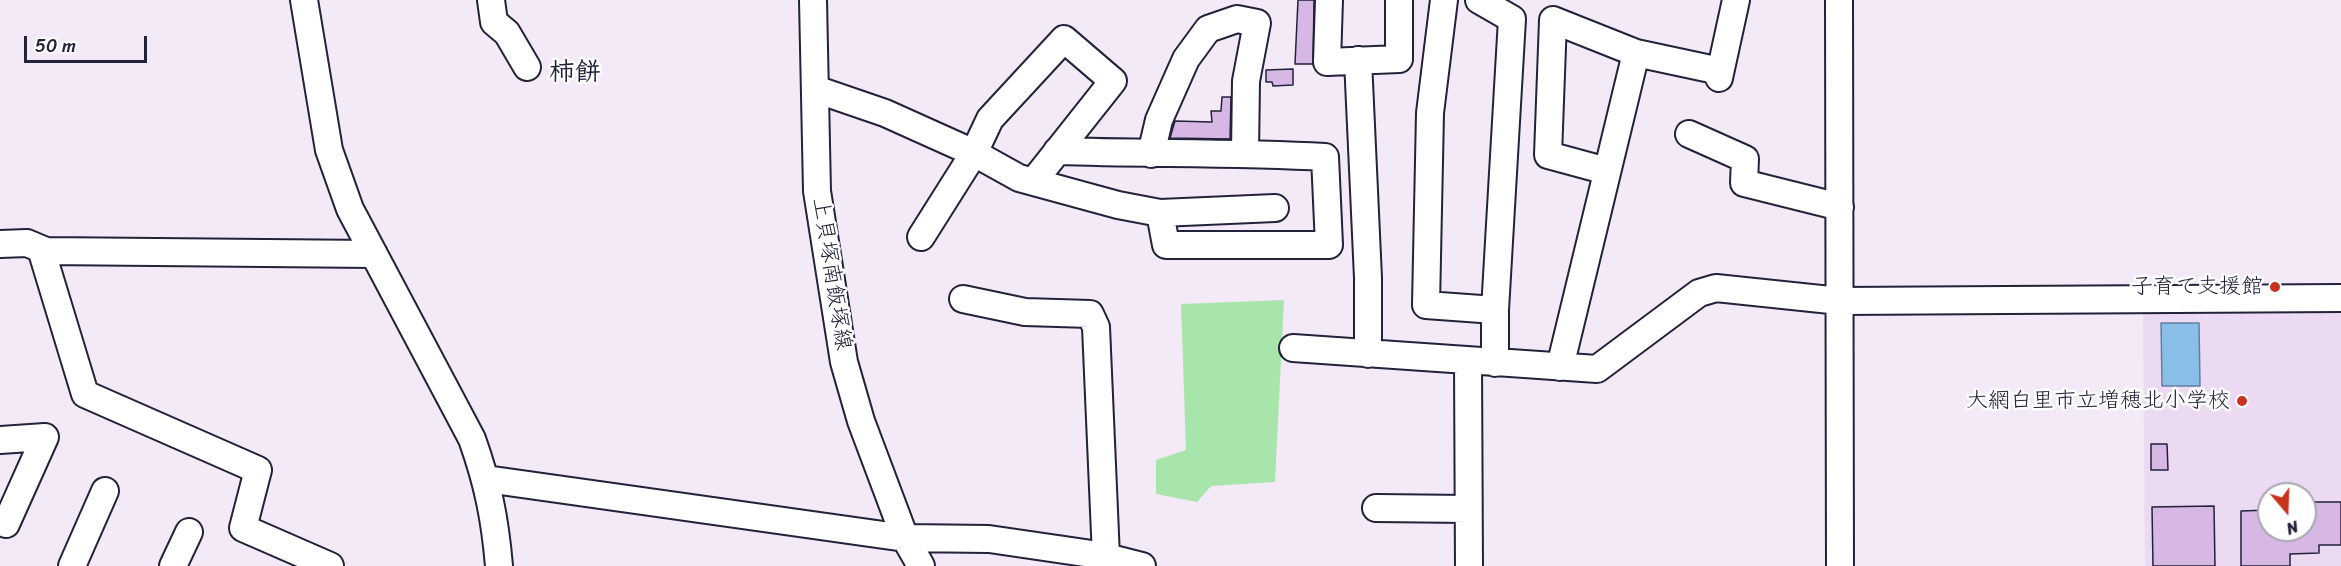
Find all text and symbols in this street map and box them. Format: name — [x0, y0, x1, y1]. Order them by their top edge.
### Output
scale bar — [27, 24, 150, 62]
text: 50 m — [35, 30, 76, 62]
district label: 柿餅 — [549, 57, 601, 89]
street label: 上貝塚南飯塚線 — [806, 196, 856, 352]
place label: 子育て支援館 — [2131, 274, 2263, 300]
marker: 子育て支援館 — [2268, 280, 2282, 294]
place label: 大網白里市立増穂北小学校 — [1966, 388, 2230, 414]
marker: 大網白里市立増穂北小学校 — [2235, 394, 2249, 408]
north arrow — [2257, 482, 2317, 542]
text: N — [2282, 512, 2302, 543]

